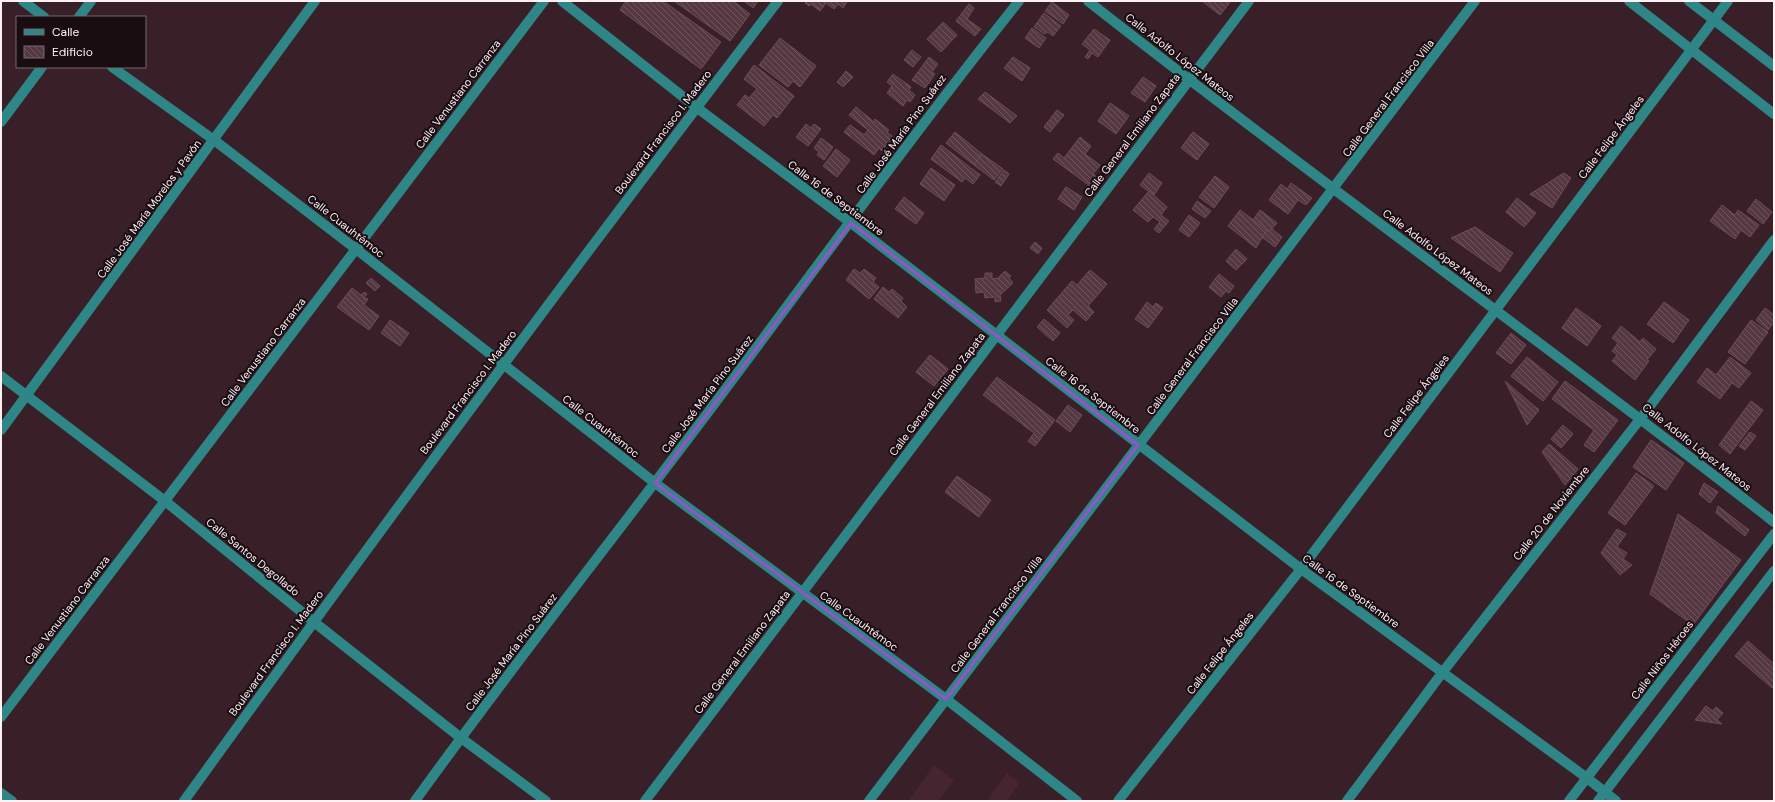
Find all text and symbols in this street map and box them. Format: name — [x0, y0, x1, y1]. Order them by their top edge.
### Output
street label: Calle Adolfo López Mateos — [1123, 10, 1237, 104]
legend — [16, 16, 146, 68]
text: Calle — [52, 24, 79, 40]
street label: Calle General Francisco Villa — [1339, 36, 1437, 160]
street label: Calle Venustiano Carranza — [412, 37, 504, 151]
text: Edificio — [52, 44, 93, 60]
street label: Boulevard Francisco I. Madero — [612, 67, 714, 197]
street label: Calle General Emiliano Zapata — [1081, 70, 1183, 200]
street label: Calle José María Pino Suárez — [853, 72, 949, 196]
street label: Calle Felipe Ángeles — [1575, 92, 1647, 182]
street label: Calle José María Morelos y Pavón — [94, 137, 204, 281]
street label: Calle 16 de Septiembre — [785, 157, 887, 239]
street label: Calle Cuauhtémoc — [305, 192, 387, 260]
street label: Calle Adolfo López Mateos — [1380, 206, 1496, 298]
street label: Calle General Francisco Villa — [1143, 294, 1241, 418]
street label: Calle Venustiano Carranza — [217, 295, 309, 409]
street label: Boulevard Francisco I. Madero — [417, 327, 519, 457]
street label: Calle General Emiliano Zapata — [886, 329, 988, 459]
street label: Calle José María Pino Suárez — [658, 332, 756, 456]
street label: Calle Felipe Ángeles — [1380, 351, 1452, 441]
street label: Calle 16 de Septiembre — [1043, 354, 1143, 436]
street label: Calle Cuauhtémoc — [560, 392, 642, 460]
street label: Calle Adolfo López Mateos — [1640, 400, 1754, 494]
street label: Calle 20 de Noviembre — [1510, 463, 1592, 563]
street label: Calle Santos Degollado — [203, 515, 303, 599]
street label: Calle 16 de Septiembre — [1300, 551, 1402, 631]
street label: Calle General Francisco Villa — [947, 552, 1045, 676]
street label: Calle Venustiano Carranza — [21, 553, 113, 667]
street label: Boulevard Francisco I. Madero — [226, 587, 326, 719]
street label: Calle General Emiliano Zapata — [691, 587, 793, 717]
street label: Calle Cuauhtémoc — [817, 588, 901, 654]
street label: Calle José María Pino Suárez — [462, 590, 560, 714]
street label: Calle Felipe Ángeles — [1183, 609, 1257, 697]
street label: Calle Niños Héroes — [1628, 618, 1696, 702]

